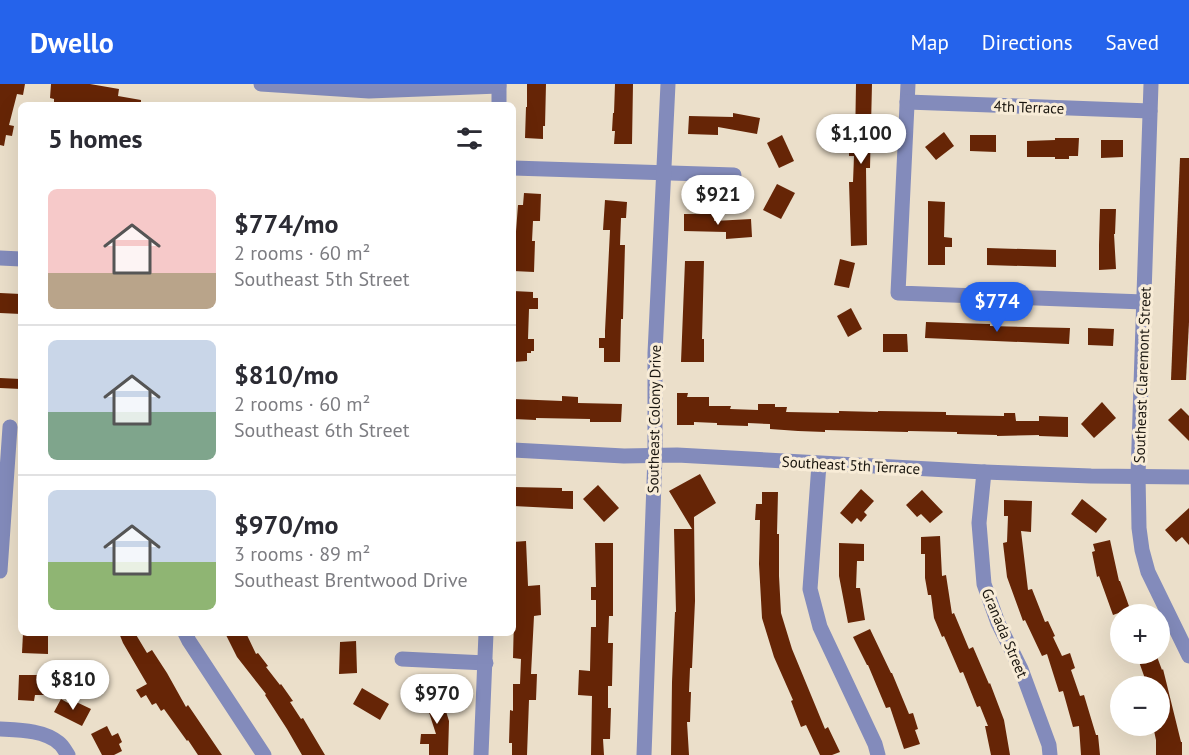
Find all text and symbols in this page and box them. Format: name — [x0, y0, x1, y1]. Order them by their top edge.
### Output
text: Dwello — [30, 24, 114, 61]
text: Map — [910, 29, 949, 56]
text: Directions — [982, 29, 1073, 56]
text: Saved — [1106, 29, 1159, 56]
street label: 4th Terrace — [993, 96, 1065, 118]
pin: $1,100 — [812, 114, 910, 165]
text: $1,100 — [830, 120, 892, 146]
text: 5 homes — [48, 122, 143, 155]
icon: filters — [453, 122, 486, 155]
pin: $921 — [682, 175, 754, 226]
text: $921 — [695, 181, 741, 207]
text: $774/mo — [234, 207, 338, 240]
icon: home — [96, 213, 168, 285]
text: 2 rooms · 60 m² — [234, 240, 370, 266]
text: Southeast 5th Street — [234, 266, 410, 292]
pin: $774 — [961, 282, 1033, 333]
street label: Southeast Claremont Street — [1129, 286, 1155, 464]
text: $774 — [974, 288, 1020, 314]
street label: Southeast Colony Drive — [643, 345, 665, 493]
text: $810/mo — [234, 358, 338, 391]
icon: home — [96, 364, 168, 436]
text: 2 rooms · 60 m² — [234, 391, 370, 417]
text: Southeast 6th Street — [234, 417, 410, 443]
street label: Southeast 5th Terrace — [781, 452, 921, 478]
text: $970/mo — [234, 508, 338, 541]
icon: home — [96, 514, 168, 586]
text: 3 rooms · 89 m² — [234, 541, 370, 567]
text: Southeast Brentwood Drive — [234, 567, 468, 593]
street label: Granada Street — [978, 585, 1032, 681]
map controls — [1110, 604, 1170, 736]
button: + — [1110, 604, 1170, 664]
pin: $810 — [37, 660, 109, 711]
text: $810 — [50, 666, 96, 692]
pin: $970 — [401, 674, 473, 725]
button: − — [1110, 676, 1170, 736]
text: $970 — [414, 680, 460, 706]

